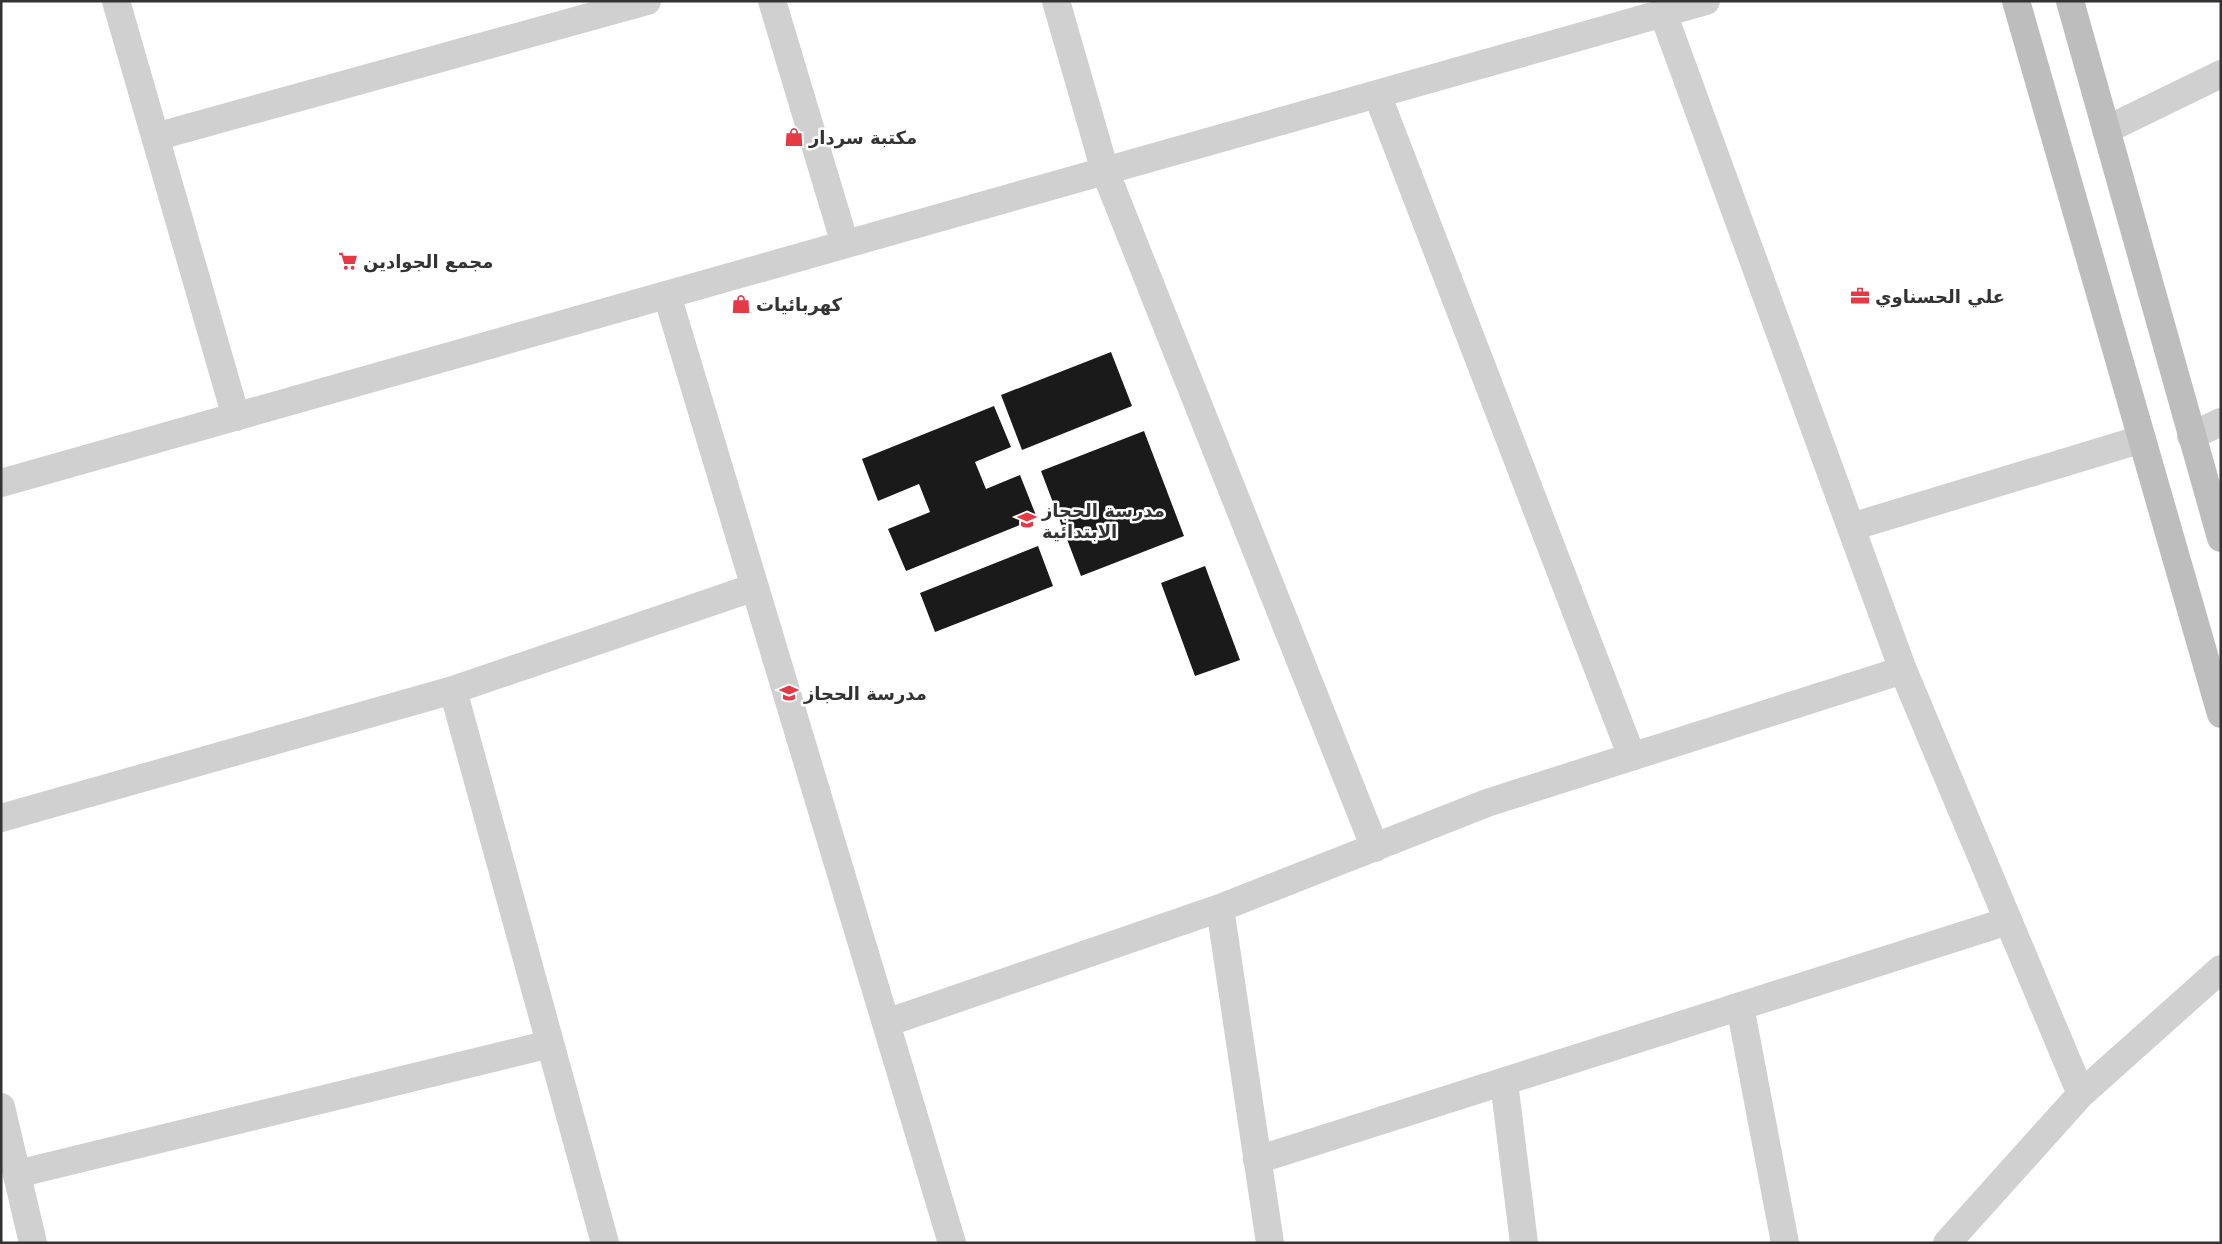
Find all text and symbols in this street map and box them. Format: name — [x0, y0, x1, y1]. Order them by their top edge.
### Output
shop icon: مكتبة سردار — [783, 126, 805, 148]
place label: مكتبة سردار — [808, 127, 917, 149]
supermarket icon: مجمع الجوادين — [337, 250, 359, 272]
place label: مجمع الجوادين — [363, 251, 493, 273]
office icon: علي الحسناوي — [1849, 285, 1871, 307]
place label: علي الحسناوي — [1875, 286, 2005, 308]
shop icon: كهربائيات — [730, 293, 752, 315]
place label: كهربائيات — [756, 294, 843, 316]
place label: مدرسة الحجاز الابتدائية — [1041, 500, 1165, 542]
school or university icon: مدرسة الحجاز الابتدائية — [1016, 509, 1038, 531]
school or university icon: مدرسة الحجاز — [778, 682, 800, 704]
place label: مدرسة الحجاز — [803, 683, 927, 704]

